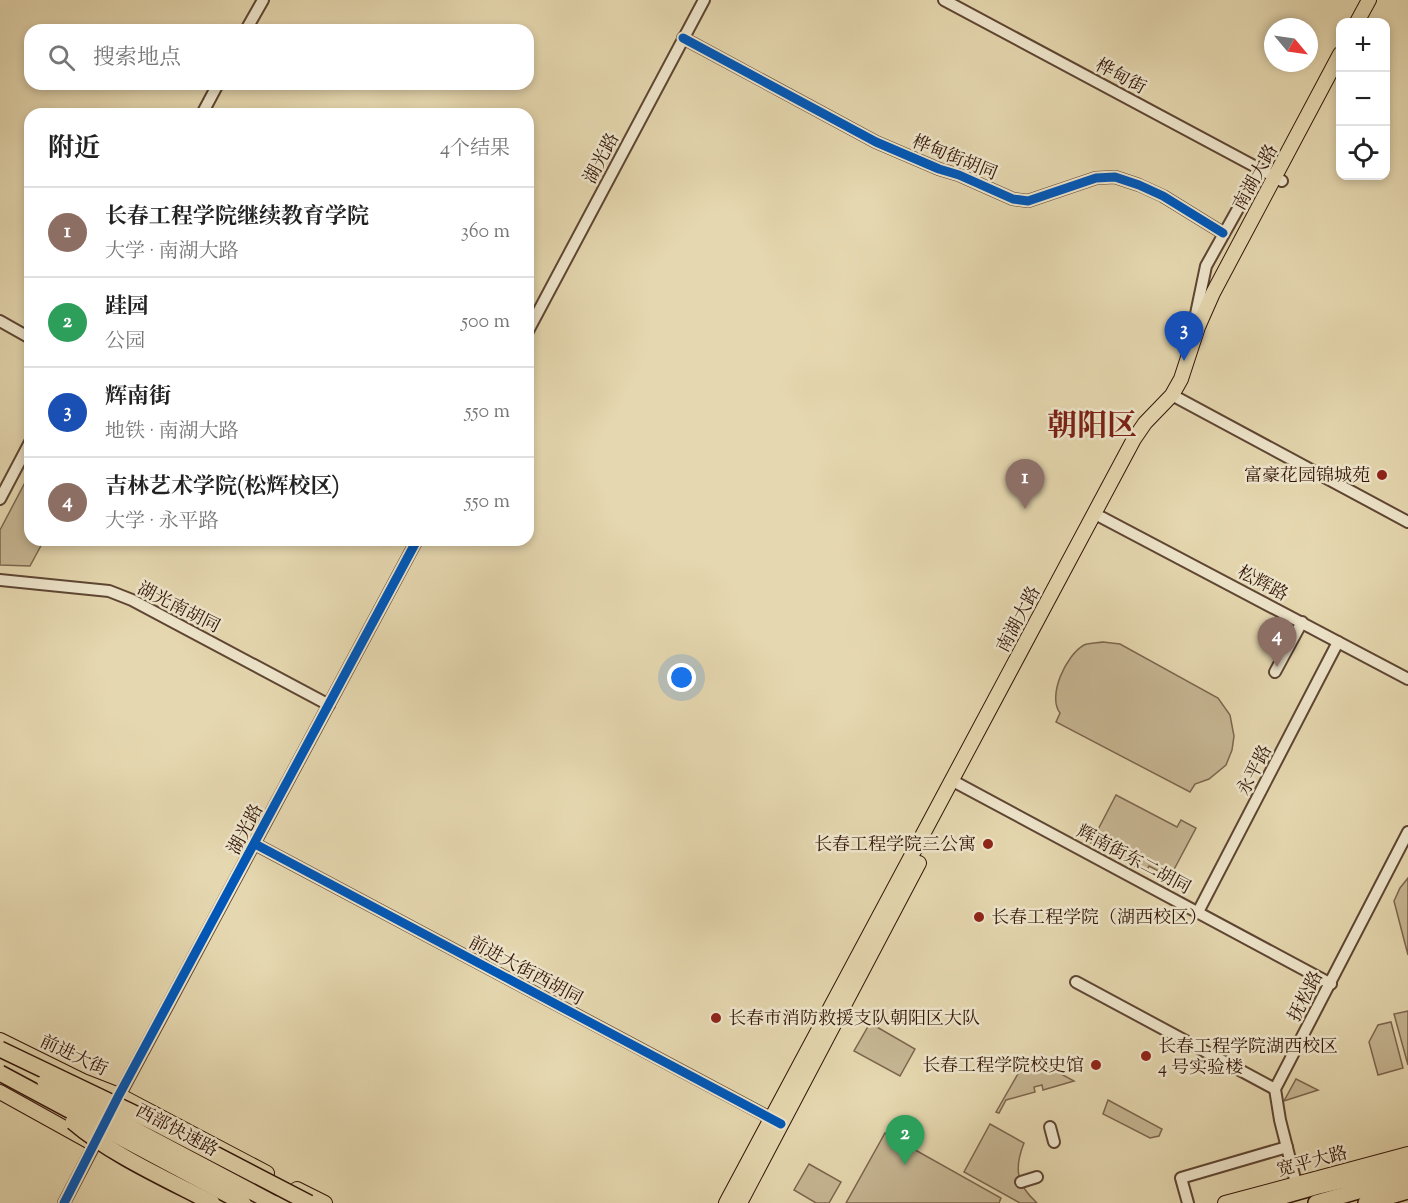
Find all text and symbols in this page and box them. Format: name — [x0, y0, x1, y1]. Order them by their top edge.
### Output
north arrow — [1264, 18, 1318, 72]
map controls — [1336, 18, 1390, 180]
button: + — [1336, 18, 1390, 72]
search box — [24, 24, 534, 90]
icon: search — [45, 41, 78, 74]
text: 搜索地点 — [93, 43, 181, 75]
street label: 桦甸街 — [1090, 54, 1150, 102]
button: − — [1336, 72, 1390, 126]
button: locate — [1336, 126, 1390, 180]
street label: 湖光路 — [579, 129, 627, 189]
street label: 桦甸街胡同 — [908, 130, 1001, 188]
text: 附近 — [48, 131, 100, 168]
text: 4个结果 — [440, 135, 510, 164]
street label: 南湖大路 — [1228, 140, 1286, 216]
text: 长春工程学院继续教育学院 — [105, 202, 369, 234]
text: 1 — [64, 218, 71, 247]
text: 360 m — [461, 218, 510, 247]
text: 大学 · 南湖大路 — [105, 238, 239, 267]
text: 跬园 — [105, 292, 149, 324]
text: 2 — [63, 308, 72, 337]
text: 500 m — [461, 308, 510, 337]
pin: 3 — [1164, 312, 1204, 361]
text: 公园 — [105, 328, 145, 357]
text: 辉南街 — [105, 382, 171, 414]
text: 3 — [63, 398, 72, 427]
text: 550 m — [465, 398, 510, 427]
district label: 朝阳区 — [1047, 406, 1137, 449]
text: 地铁 · 南湖大路 — [105, 418, 239, 447]
pin: 1 — [1006, 460, 1044, 509]
place label: 富豪花园锦城苑 — [1244, 464, 1370, 490]
marker: 富豪花园锦城苑 — [1375, 468, 1389, 482]
text: 吉林艺术学院(松辉校区) — [105, 472, 339, 504]
text: 4 — [62, 488, 73, 517]
text: 550 m — [465, 488, 510, 517]
text: 大学 · 永平路 — [105, 508, 219, 537]
street label: 松辉路 — [1232, 561, 1292, 609]
street label: 湖光南胡同 — [132, 577, 224, 641]
street label: 南湖大路 — [991, 582, 1048, 658]
pin: 4 — [1258, 618, 1296, 667]
your location — [667, 663, 696, 692]
street label: 永平路 — [1232, 741, 1280, 801]
street label: 湖光路 — [223, 800, 271, 860]
street label: 辉南街东二胡同 — [1071, 820, 1195, 902]
place label: 长春工程学院三公寓 — [814, 833, 976, 859]
marker: 长春工程学院三公寓 — [981, 837, 995, 851]
place label: 长春工程学院（湖西校区） — [991, 906, 1207, 932]
marker: 长春工程学院（湖西校区） — [972, 910, 986, 924]
street label: 前进大街西胡同 — [463, 931, 587, 1013]
street label: 抚松路 — [1283, 967, 1331, 1027]
place label: 长春市消防救援支队朝阳区大队 — [728, 1007, 980, 1033]
marker: 长春市消防救援支队朝阳区大队 — [709, 1011, 723, 1025]
street label: 前进大街 — [35, 1030, 111, 1084]
place label: 长春工程学院湖西校区 4 号实验楼 — [1158, 1035, 1338, 1082]
marker: 长春工程学院湖西校区 4 号实验楼 — [1139, 1049, 1153, 1063]
place label: 长春工程学院校史馆 — [922, 1054, 1084, 1080]
marker: 长春工程学院校史馆 — [1089, 1058, 1103, 1072]
street label: 西部快速路 — [130, 1099, 222, 1164]
pin: 2 — [886, 1116, 924, 1165]
street label: 宽平大路 — [1274, 1141, 1351, 1185]

